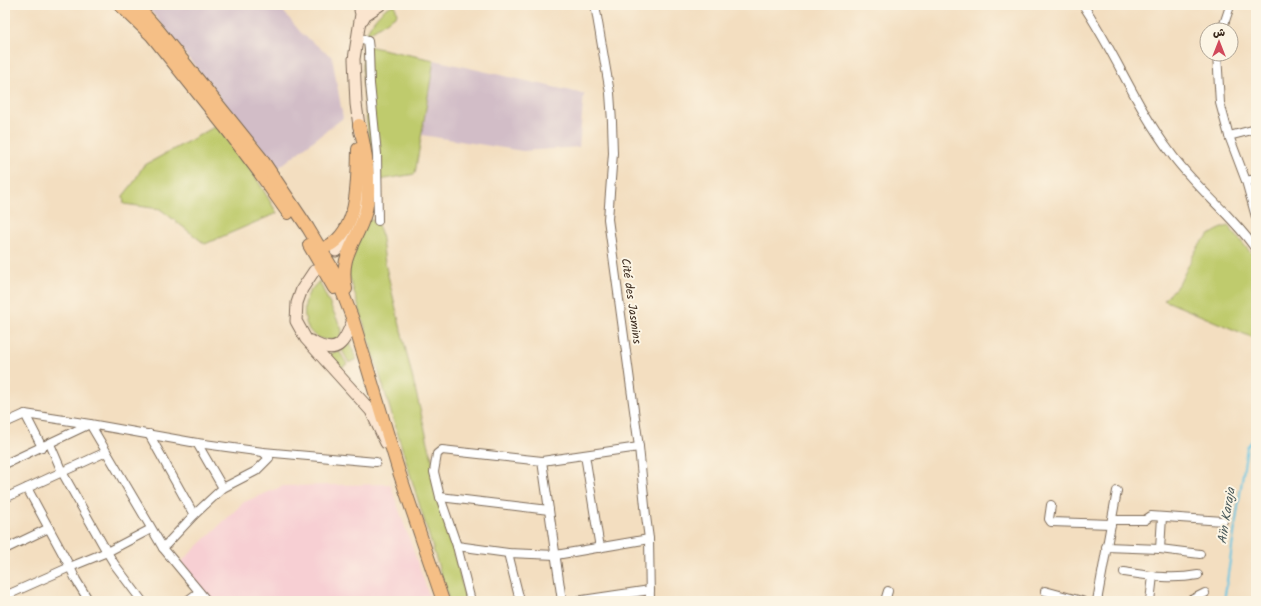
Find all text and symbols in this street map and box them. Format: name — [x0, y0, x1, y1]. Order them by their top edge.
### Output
north arrow — [1199, 22, 1239, 62]
text: ش — [1213, 24, 1225, 42]
street label: Cité des Jasmins — [616, 257, 646, 345]
water label: Aïn Karaja — [1212, 485, 1242, 546]

